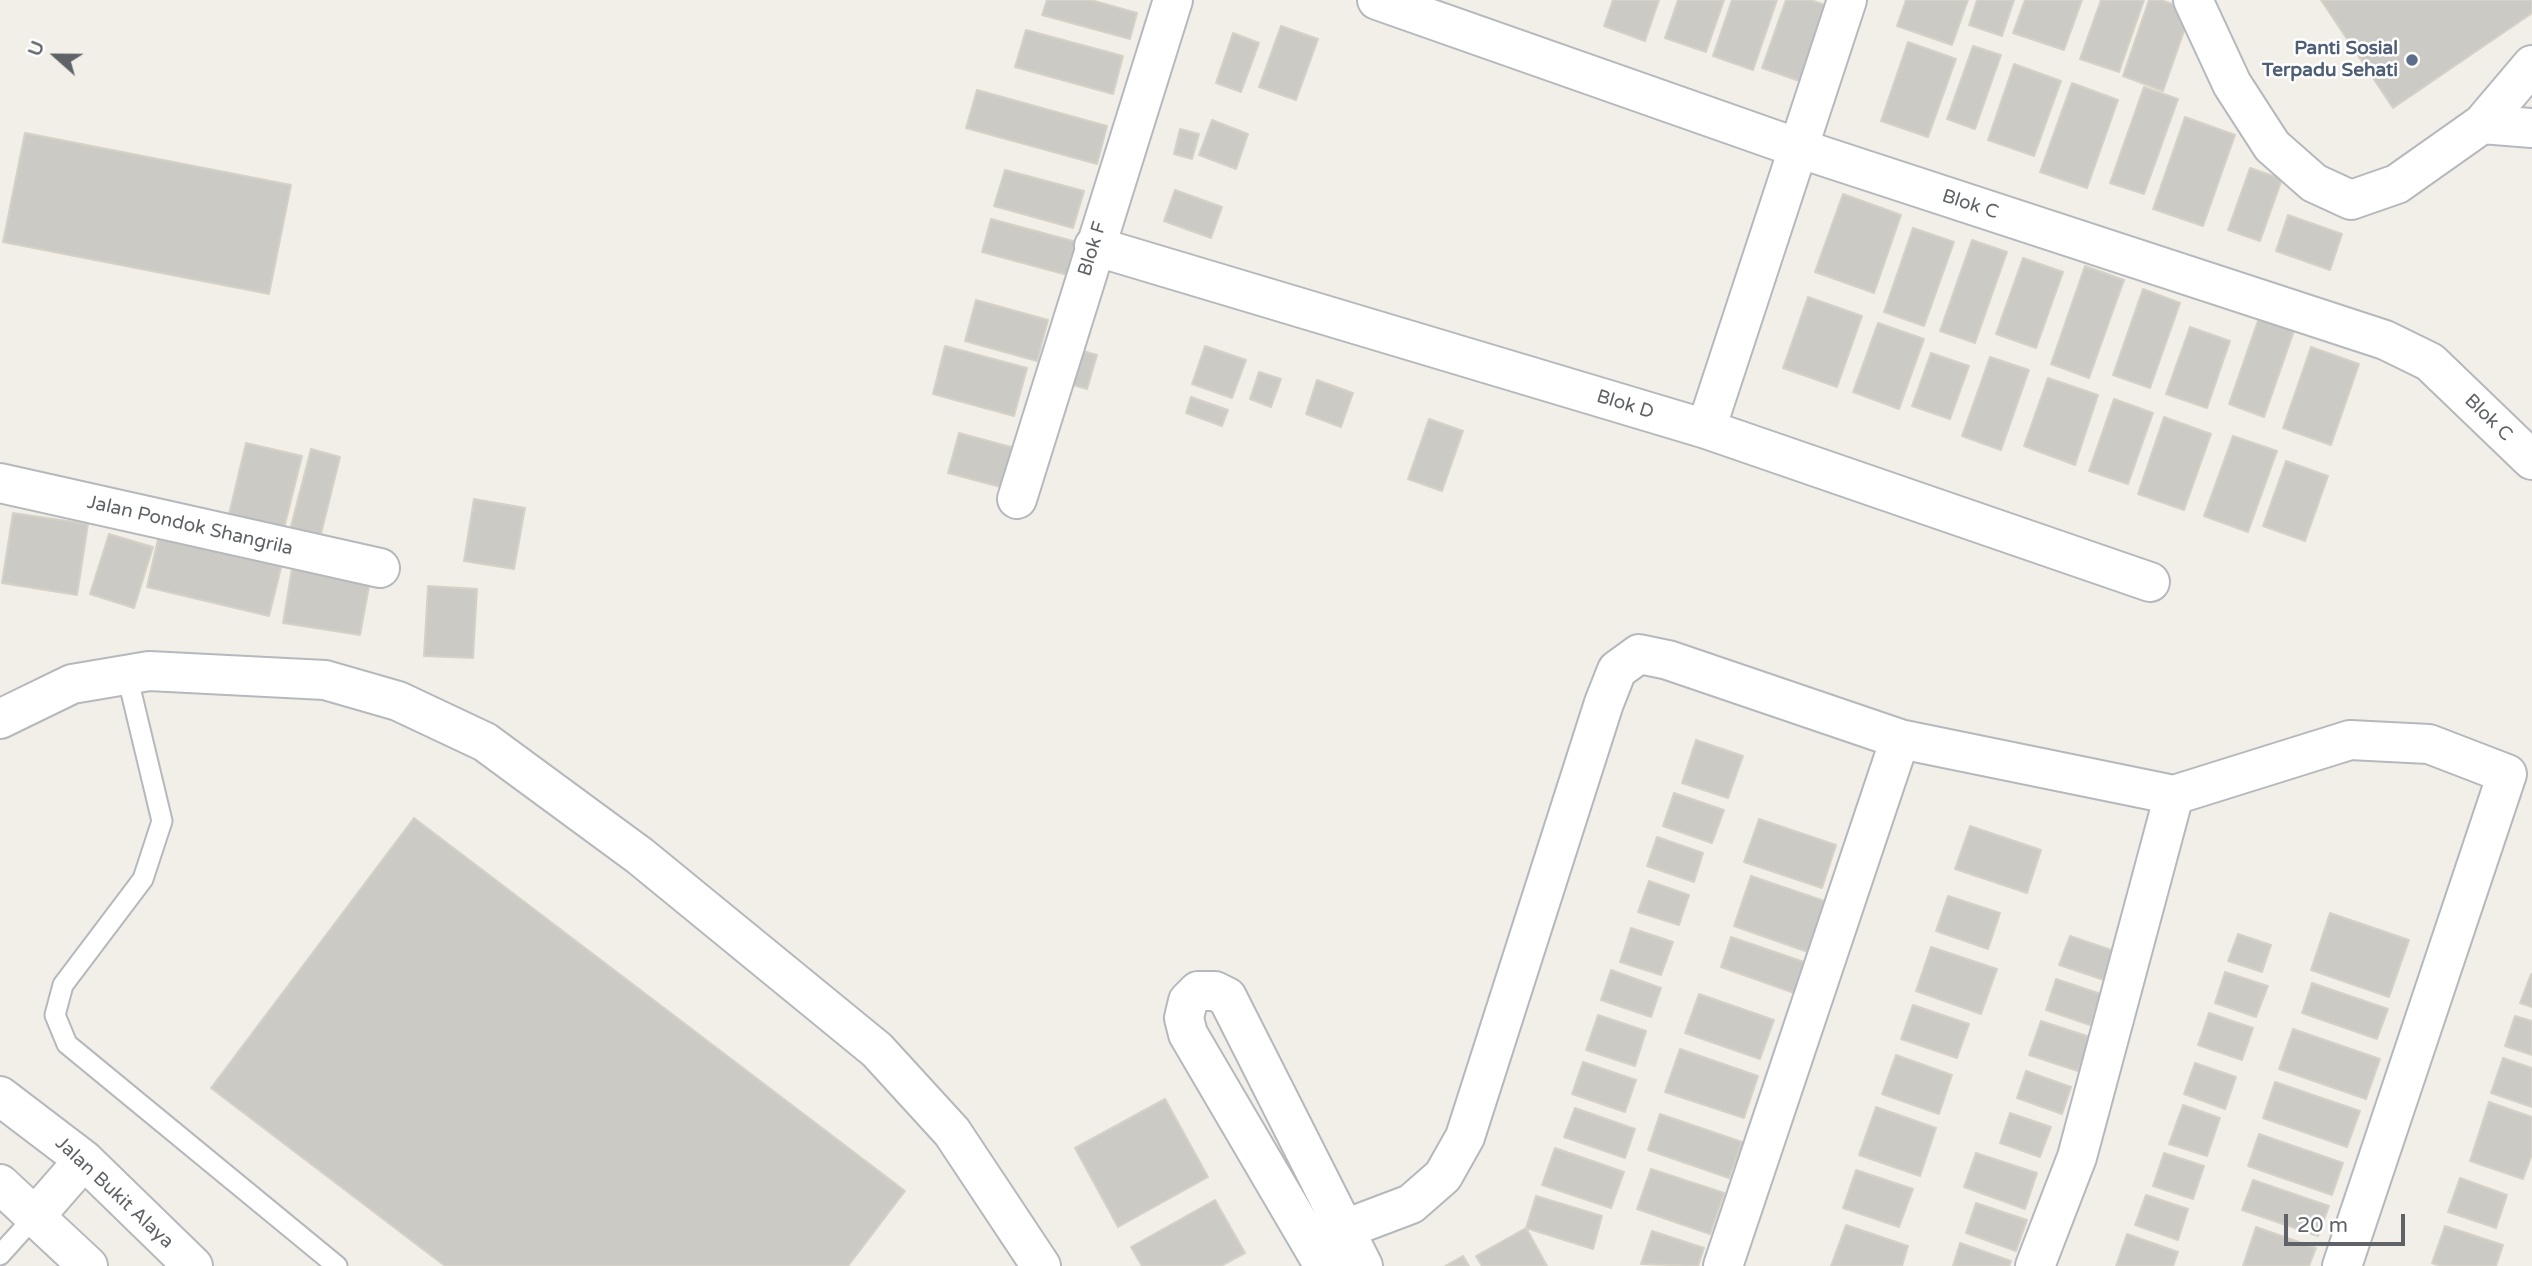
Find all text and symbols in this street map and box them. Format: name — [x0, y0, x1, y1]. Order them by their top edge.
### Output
north arrow — [21, 21, 91, 91]
text: U — [24, 38, 49, 59]
place label: Panti Sosial Terpadu Sehati — [2262, 38, 2398, 82]
marker: Panti Sosial Terpadu Sehati — [2404, 52, 2420, 68]
street label: Blok C — [1939, 185, 2001, 225]
street label: Blok F — [1074, 219, 1112, 279]
street label: Blok D — [1594, 385, 1656, 425]
street label: Blok C — [2459, 390, 2517, 446]
street label: Jalan Pondok Shangrila — [85, 491, 295, 561]
street label: Jalan Bukit Alaya — [50, 1132, 178, 1254]
scale bar — [2287, 1200, 2408, 1244]
text: 20 m — [2297, 1213, 2348, 1238]

